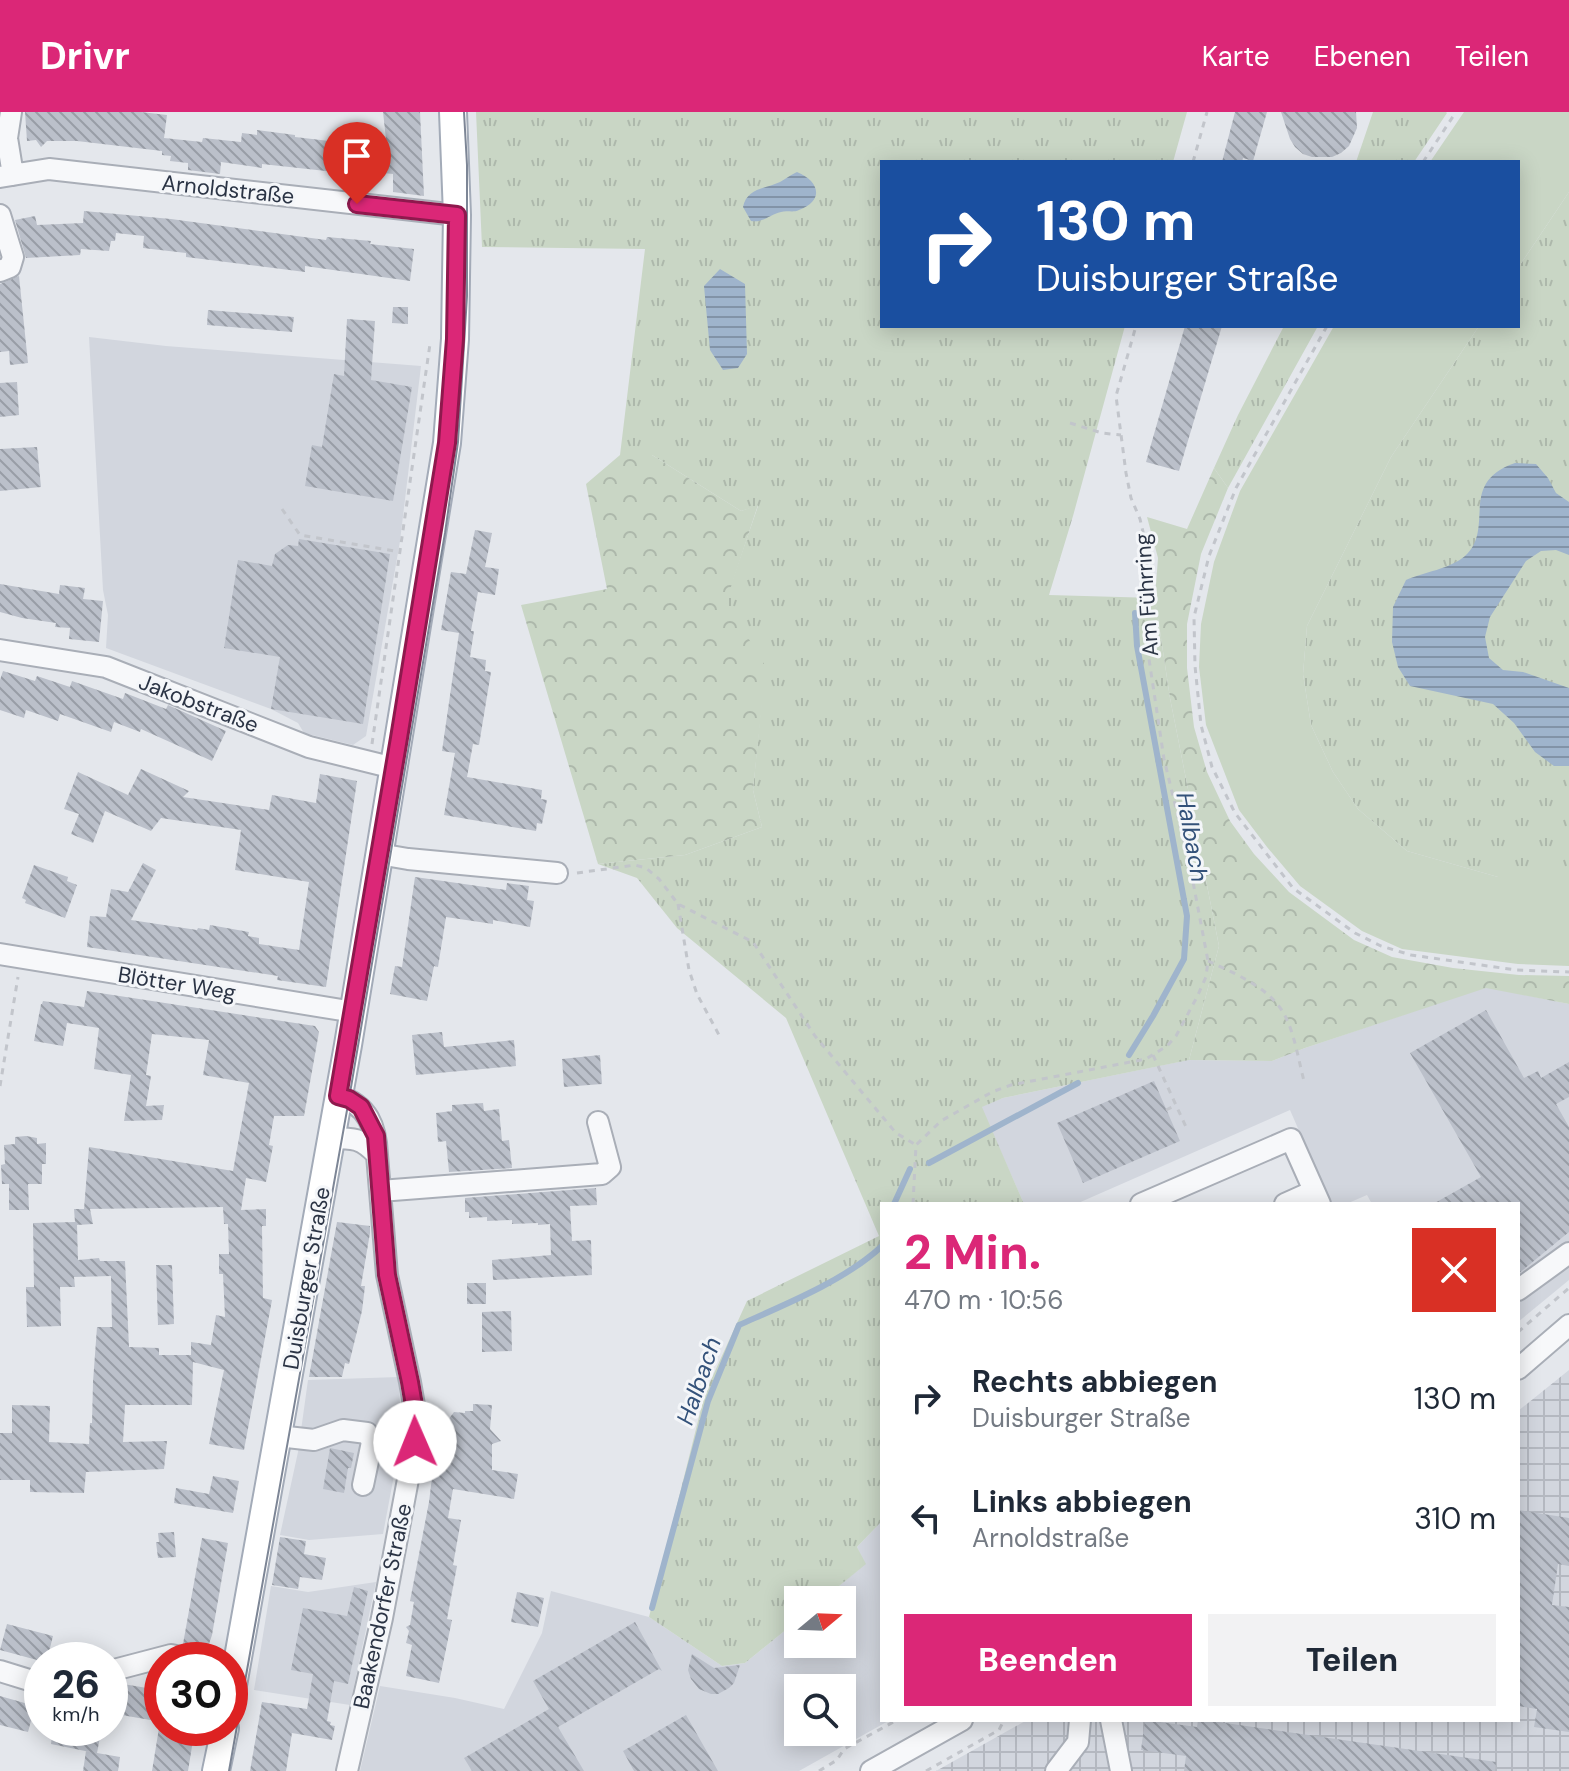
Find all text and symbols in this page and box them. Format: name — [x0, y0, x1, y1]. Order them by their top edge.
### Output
text: Drivr — [40, 31, 130, 81]
text: Karte — [1202, 38, 1270, 75]
text: Ebenen — [1314, 38, 1411, 75]
text: Teilen — [1455, 38, 1529, 75]
pin — [323, 122, 391, 204]
icon: arrive — [335, 134, 379, 178]
street label: Arnoldstraße — [160, 168, 296, 211]
text: 130 m — [1036, 184, 1195, 257]
icon: right — [904, 192, 1008, 296]
text: Duisburger Straße — [1036, 255, 1339, 302]
street label: Am Führring — [1128, 532, 1165, 658]
street label: Jakobstraße — [135, 667, 263, 740]
water label: Halbach — [1169, 790, 1216, 884]
street label: Blötter Weg — [116, 960, 238, 1007]
street label: Duisburger Straße — [276, 1185, 337, 1372]
text: 2 Min. — [904, 1221, 1041, 1284]
button: close — [1412, 1228, 1496, 1312]
text: 470 m · 10:56 — [904, 1283, 1063, 1317]
water label: Halbach — [669, 1333, 728, 1429]
text: Rechts abbiegen — [972, 1362, 1217, 1401]
icon: right — [904, 1376, 948, 1420]
text: 130 m — [1414, 1379, 1496, 1418]
position arrow — [373, 1400, 457, 1484]
text: Duisburger Straße — [972, 1401, 1190, 1435]
text: Links abbiegen — [972, 1482, 1192, 1521]
icon: left — [904, 1496, 948, 1540]
text: 310 m — [1414, 1499, 1496, 1538]
street label: Baakendorfer Straße — [347, 1501, 418, 1712]
text: Arnoldstraße — [972, 1521, 1129, 1555]
north arrow — [784, 1586, 856, 1658]
map controls — [784, 1586, 856, 1746]
button: Beenden — [904, 1614, 1192, 1706]
button: Teilen — [1208, 1614, 1496, 1706]
speed limit sign: 30 — [144, 1642, 248, 1746]
text: 26 — [52, 1658, 100, 1710]
button: search — [784, 1674, 856, 1746]
text: km/h — [52, 1701, 100, 1727]

